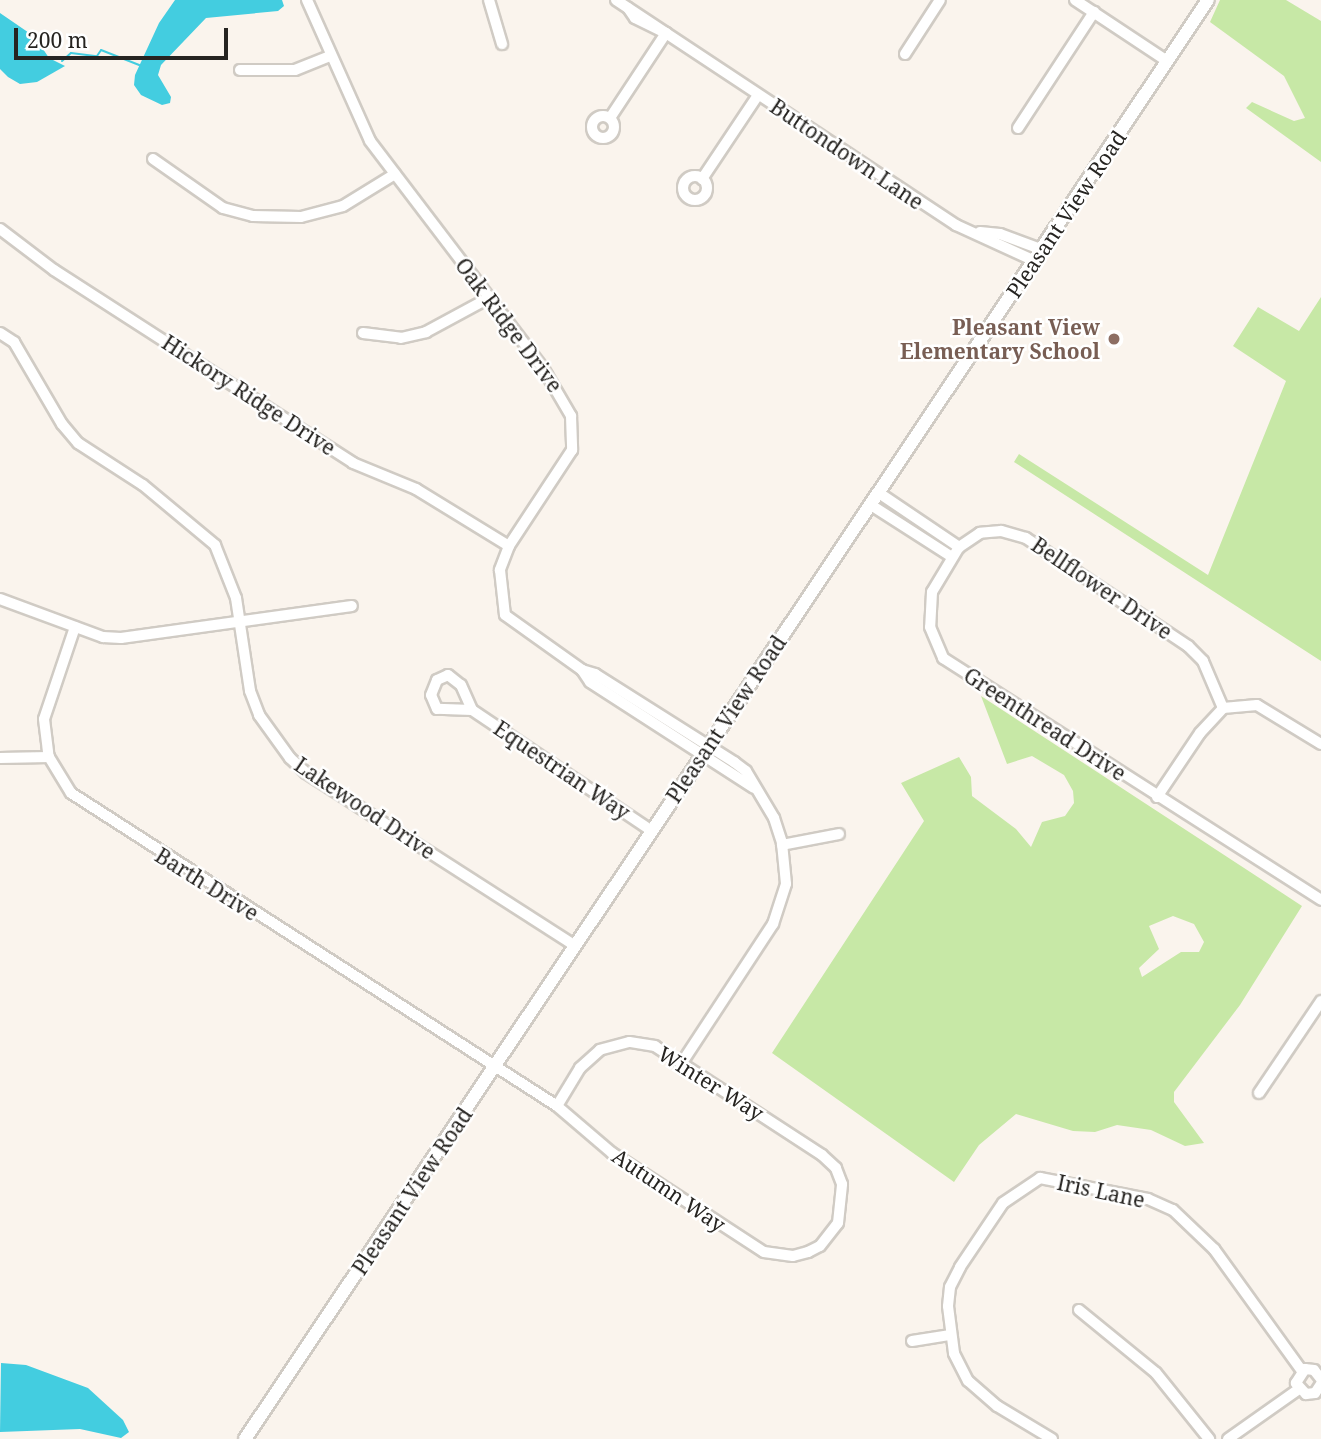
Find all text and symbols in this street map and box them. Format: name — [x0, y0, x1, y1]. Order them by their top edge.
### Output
scale bar — [18, 14, 231, 58]
text: 200 m — [27, 26, 88, 54]
street label: Buttondown Lane — [766, 93, 928, 215]
street label: Pleasant View Road — [1001, 126, 1131, 302]
street label: Oak Ridge Drive — [450, 253, 568, 397]
place label: Pleasant View Elementary School — [900, 314, 1100, 364]
street label: Hickory Ridge Drive — [158, 330, 340, 460]
marker: Pleasant View Elementary School — [1106, 331, 1122, 347]
street label: Bellflower Drive — [1027, 532, 1177, 644]
street label: Pleasant View Road — [661, 631, 791, 807]
street label: Greenthread Drive — [959, 662, 1131, 786]
street label: Equestrian Way — [489, 715, 635, 825]
street label: Lakewood Drive — [290, 752, 440, 864]
street label: Barth Drive — [151, 842, 263, 926]
street label: Winter Way — [653, 1041, 769, 1125]
street label: Pleasant View Road — [347, 1103, 477, 1279]
street label: Autumn Way — [608, 1143, 730, 1237]
street label: Iris Lane — [1055, 1169, 1147, 1213]

